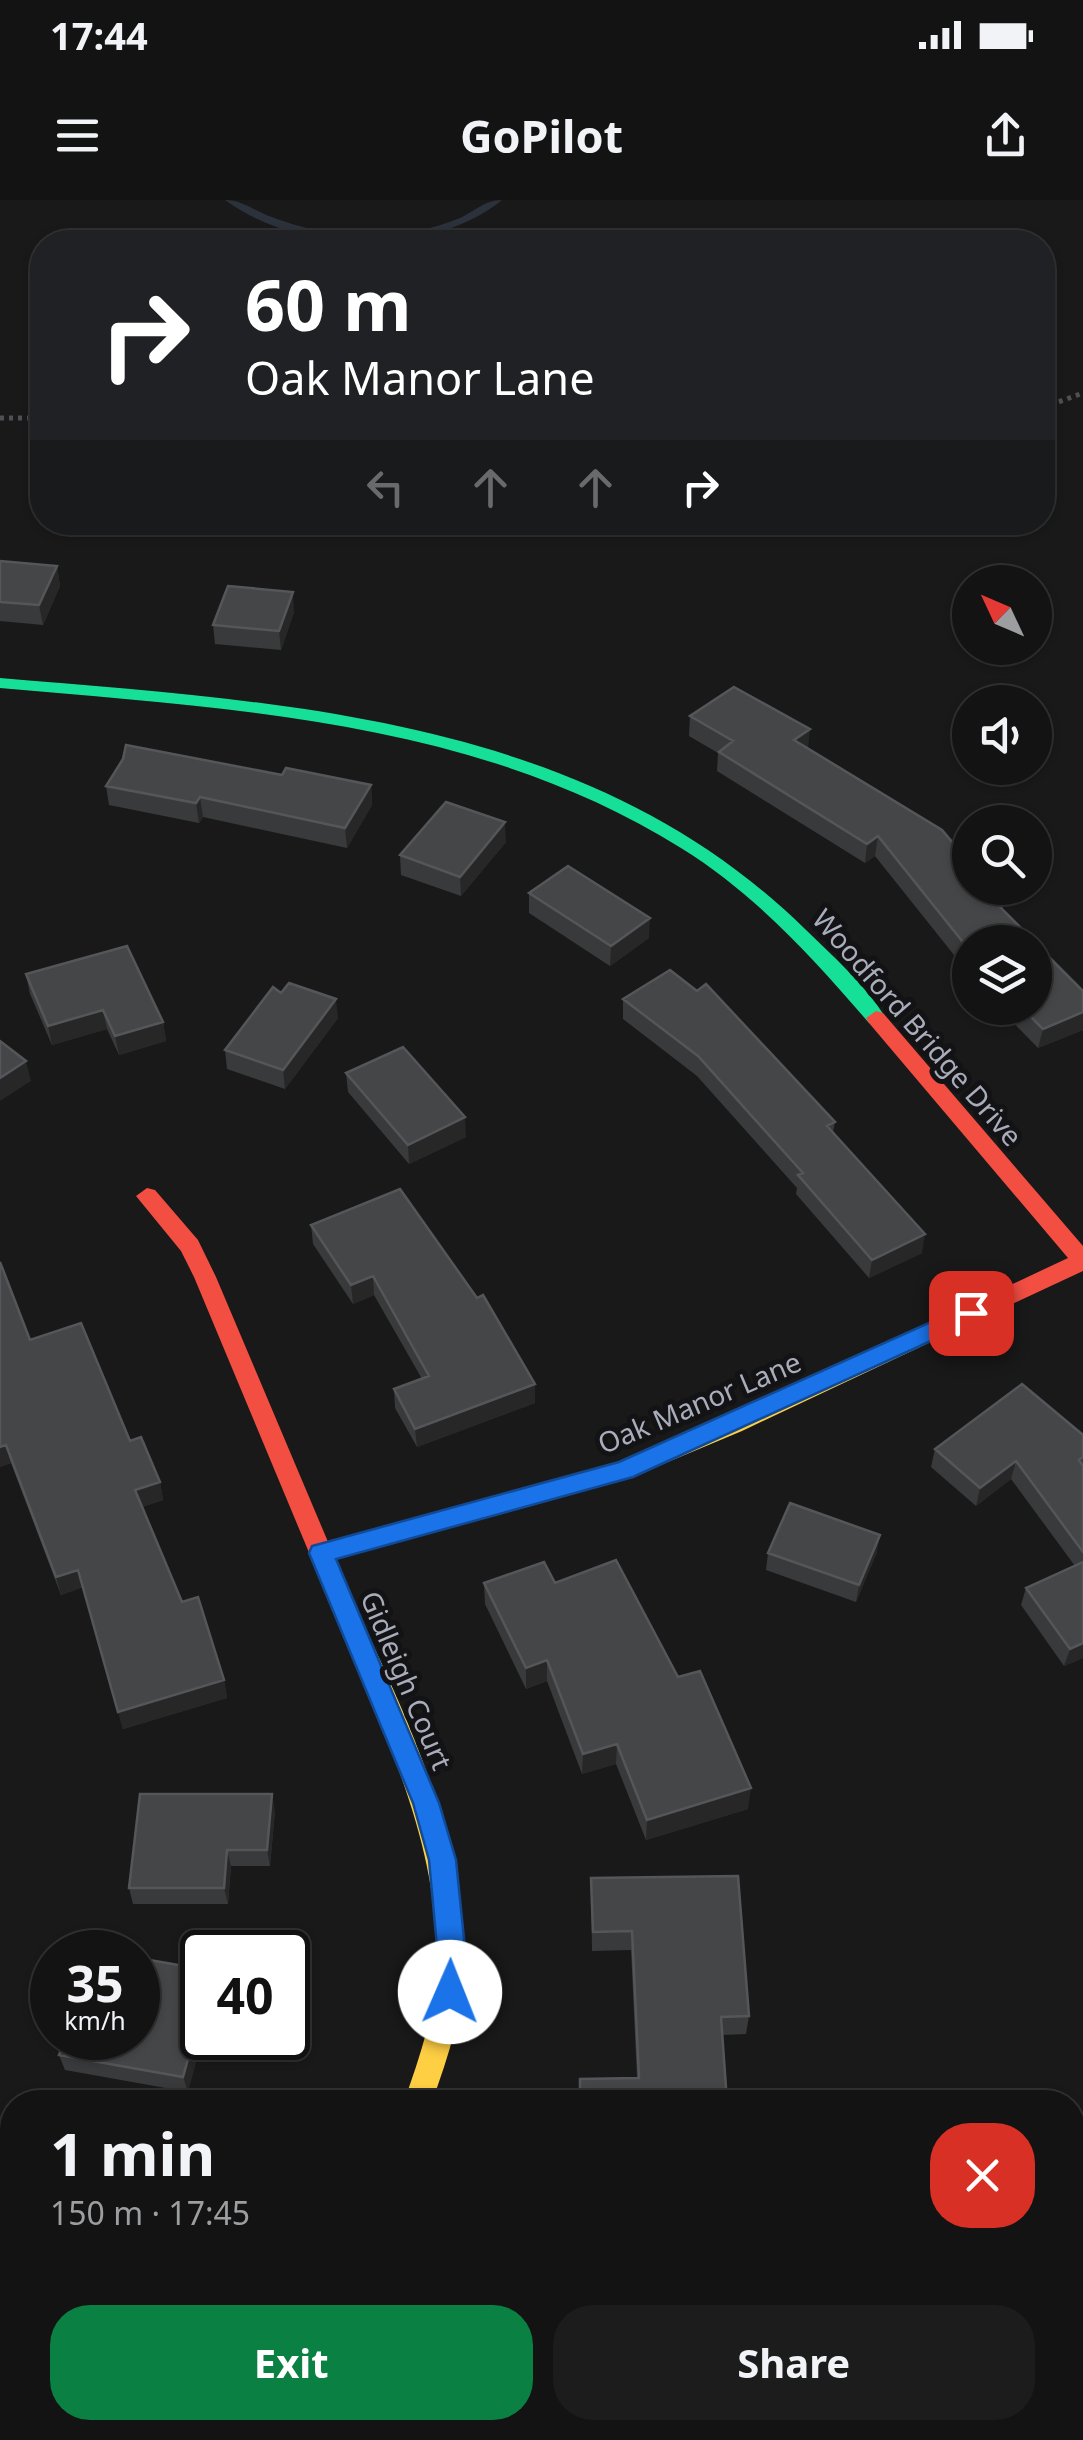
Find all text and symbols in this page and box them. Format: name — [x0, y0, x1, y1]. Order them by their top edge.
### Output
text: 17:44 — [50, 9, 148, 61]
text: GoPilot — [460, 105, 623, 166]
icon: menu — [50, 108, 105, 163]
icon: share — [978, 108, 1033, 163]
text: 60 m — [245, 256, 412, 352]
icon: right — [80, 270, 210, 400]
text: Oak Manor Lane — [245, 347, 595, 408]
icon: left — [358, 460, 413, 515]
icon: ahead — [463, 460, 518, 515]
icon: ahead — [568, 460, 623, 515]
icon: right — [673, 460, 728, 515]
north arrow — [952, 565, 1052, 665]
map controls — [952, 565, 1052, 1025]
button: sound — [952, 685, 1052, 785]
button: search — [952, 805, 1052, 905]
street label: Woodford Bridge Drive — [804, 900, 1032, 1154]
button: layers — [952, 925, 1052, 1025]
pin — [929, 1271, 1014, 1356]
icon: arrive — [944, 1286, 999, 1341]
street label: Oak Manor Lane — [591, 1342, 807, 1462]
street label: Gidleigh Court — [352, 1585, 462, 1775]
speed limit sign: 40 — [180, 1930, 310, 2060]
position arrow — [398, 1940, 502, 2044]
text: 35 — [66, 1949, 124, 2017]
text: km/h — [64, 2003, 126, 2037]
text: 1 min — [50, 2112, 215, 2194]
button: close — [930, 2123, 1035, 2228]
text: 150 m · 17:45 — [50, 2191, 250, 2234]
button: Exit — [50, 2305, 533, 2420]
button: Share — [553, 2305, 1035, 2420]

